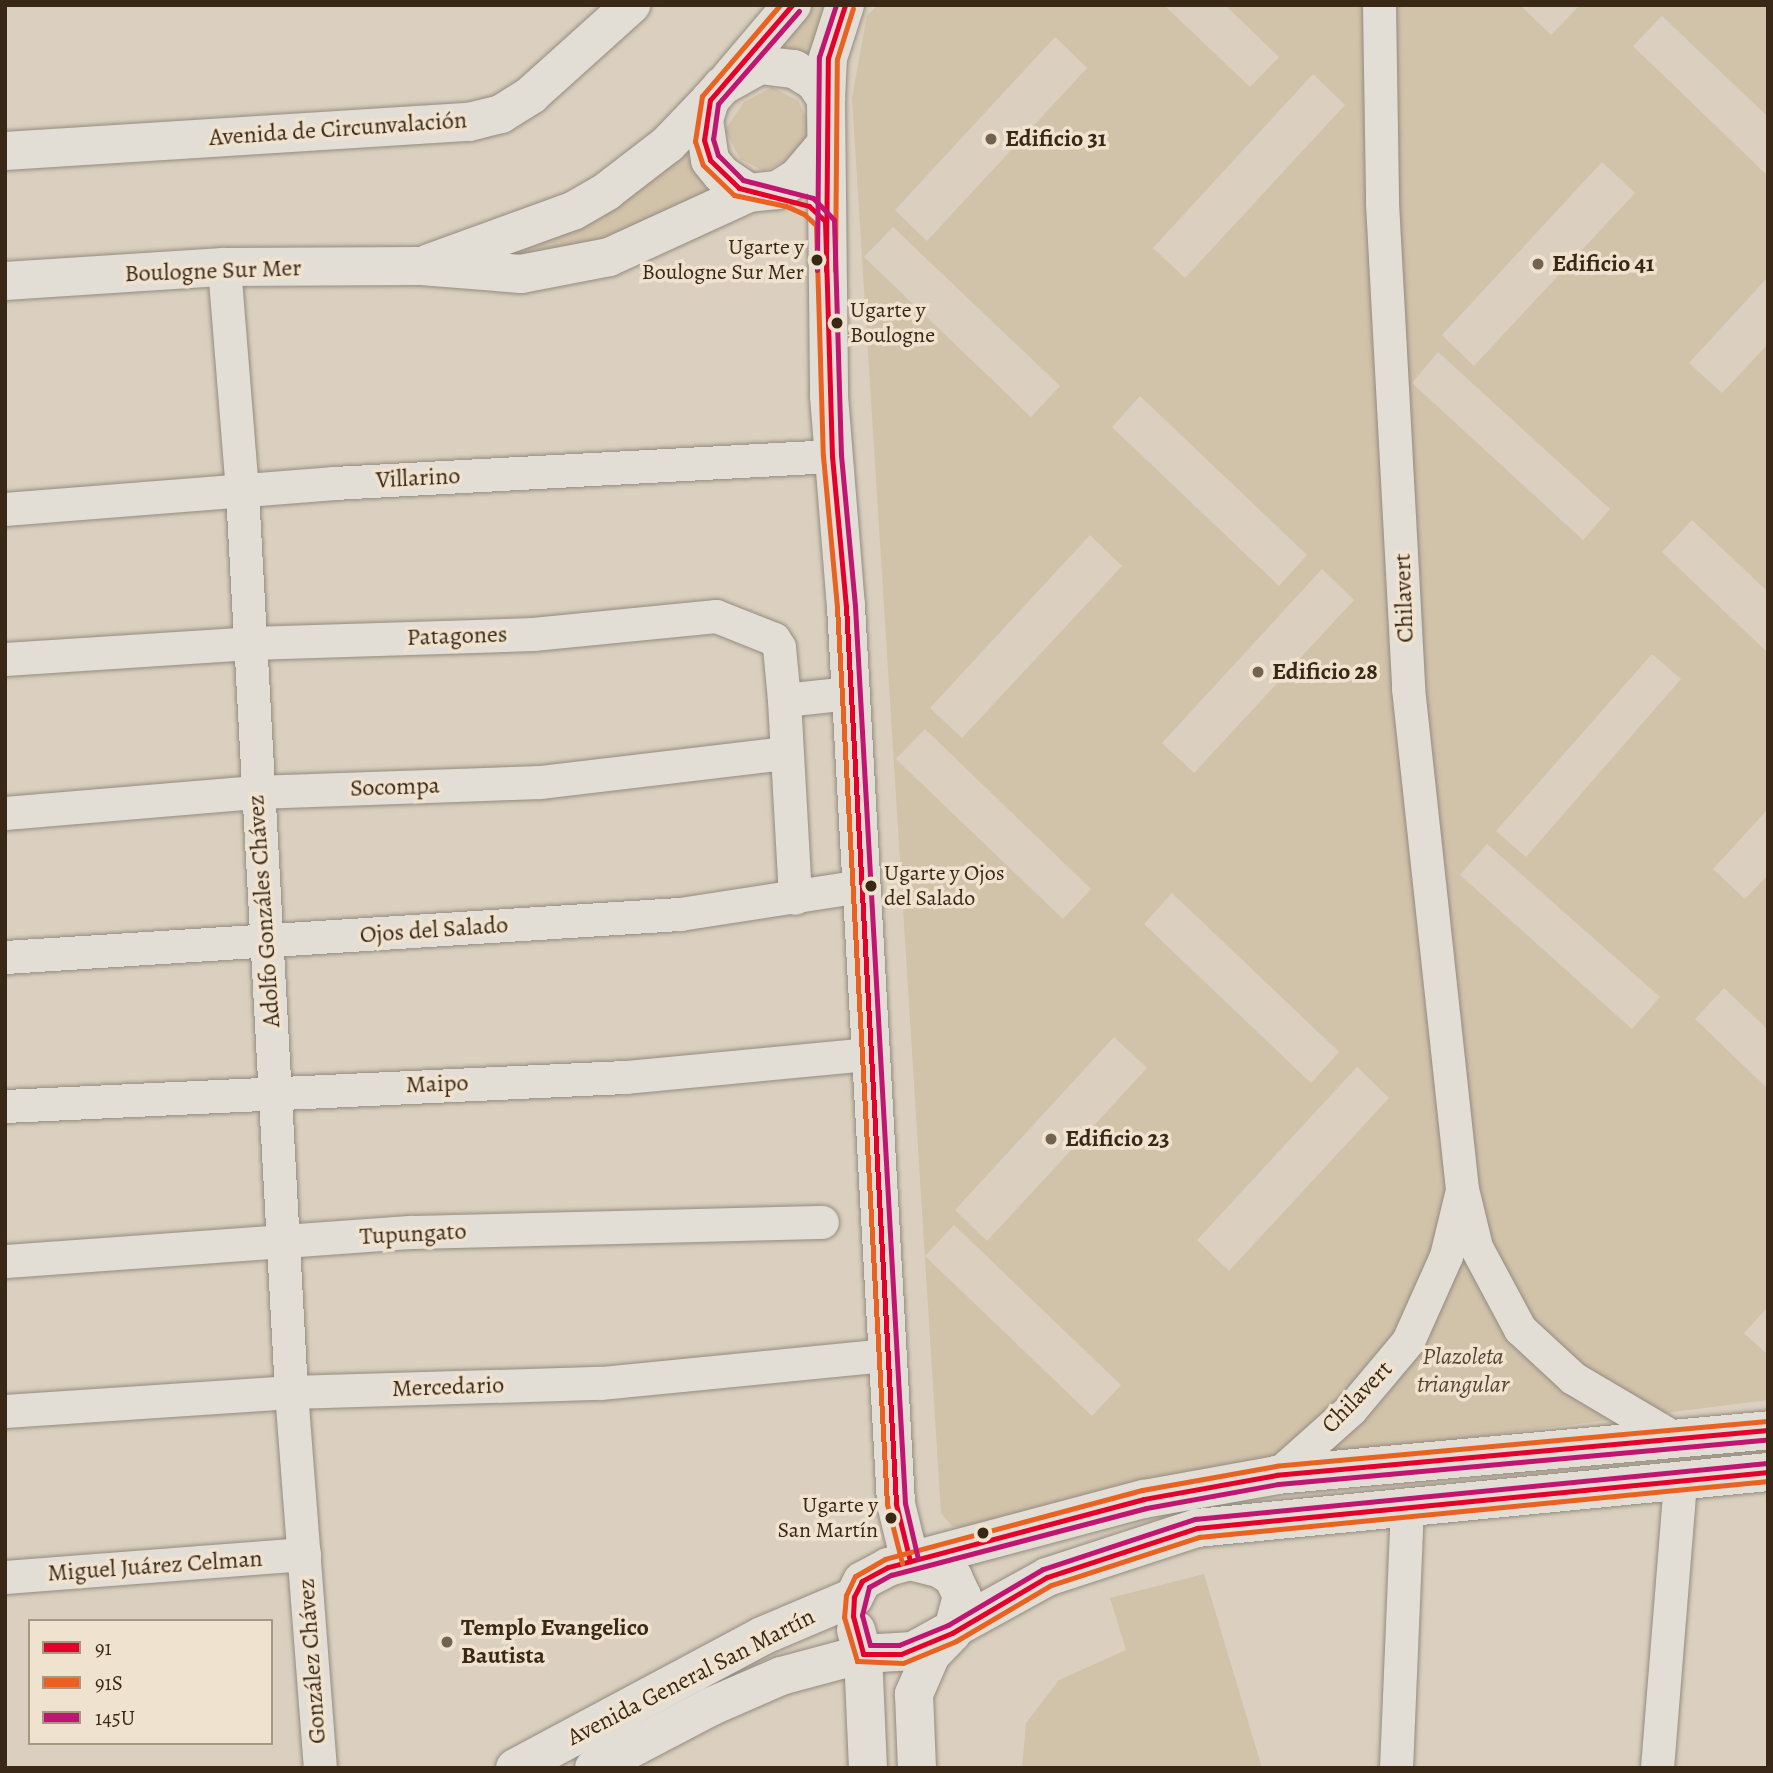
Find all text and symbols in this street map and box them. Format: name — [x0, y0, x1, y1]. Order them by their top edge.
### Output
street label: Avenida de Circunvalación — [208, 106, 468, 152]
place label: Edificio 31 — [1005, 125, 1106, 153]
marker: Edificio 31 — [983, 131, 999, 147]
place label: Ugarte y Boulogne Sur Mer — [642, 234, 804, 286]
place label: Edificio 41 — [1552, 250, 1654, 278]
marker: Ugarte y Boulogne Sur Mer — [810, 253, 824, 267]
street label: Boulogne Sur Mer — [124, 254, 302, 288]
marker: Edificio 41 — [1530, 256, 1546, 272]
place label: Ugarte y Boulogne — [850, 297, 935, 348]
marker: Ugarte y Boulogne — [830, 316, 844, 330]
street label: Villarino — [375, 461, 461, 495]
street label: Chilavert — [1388, 553, 1420, 643]
street label: Patagones — [406, 620, 508, 652]
place label: Edificio 28 — [1272, 658, 1378, 686]
marker: Edificio 28 — [1250, 664, 1266, 680]
street label: Socompa — [350, 771, 440, 803]
street label: Adolfo Gonzáles Chávez — [242, 794, 286, 1028]
place label: Ugarte y Ojos del Salado — [884, 860, 1005, 912]
marker: Ugarte y Ojos del Salado — [864, 879, 878, 893]
street label: Ojos del Salado — [359, 910, 509, 950]
street label: Maipo — [405, 1069, 469, 1099]
place label: Edificio 23 — [1065, 1125, 1169, 1153]
marker: Edificio 23 — [1043, 1131, 1059, 1147]
street label: Tupungato — [359, 1217, 467, 1251]
park label: Plazoleta triangular — [1417, 1343, 1509, 1399]
street label: Chilavert — [1316, 1355, 1398, 1439]
street label: Mercedario — [391, 1371, 505, 1403]
place label: Ugarte y San Martín — [778, 1492, 878, 1544]
marker: Ugarte y San Martín — [884, 1511, 898, 1525]
unlabelled marker — [976, 1526, 990, 1540]
street label: Miguel Juárez Celman — [47, 1544, 263, 1588]
street label: González Chávez — [292, 1577, 332, 1745]
street label: Avenida General San Martín — [562, 1602, 820, 1752]
place label: Templo Evangelico Bautista — [461, 1614, 649, 1670]
legend — [28, 1619, 273, 1745]
text: 91 — [95, 1634, 112, 1662]
marker: Templo Evangelico Bautista — [439, 1634, 455, 1650]
text: 91S — [95, 1669, 123, 1697]
text: 145U — [95, 1704, 135, 1732]

